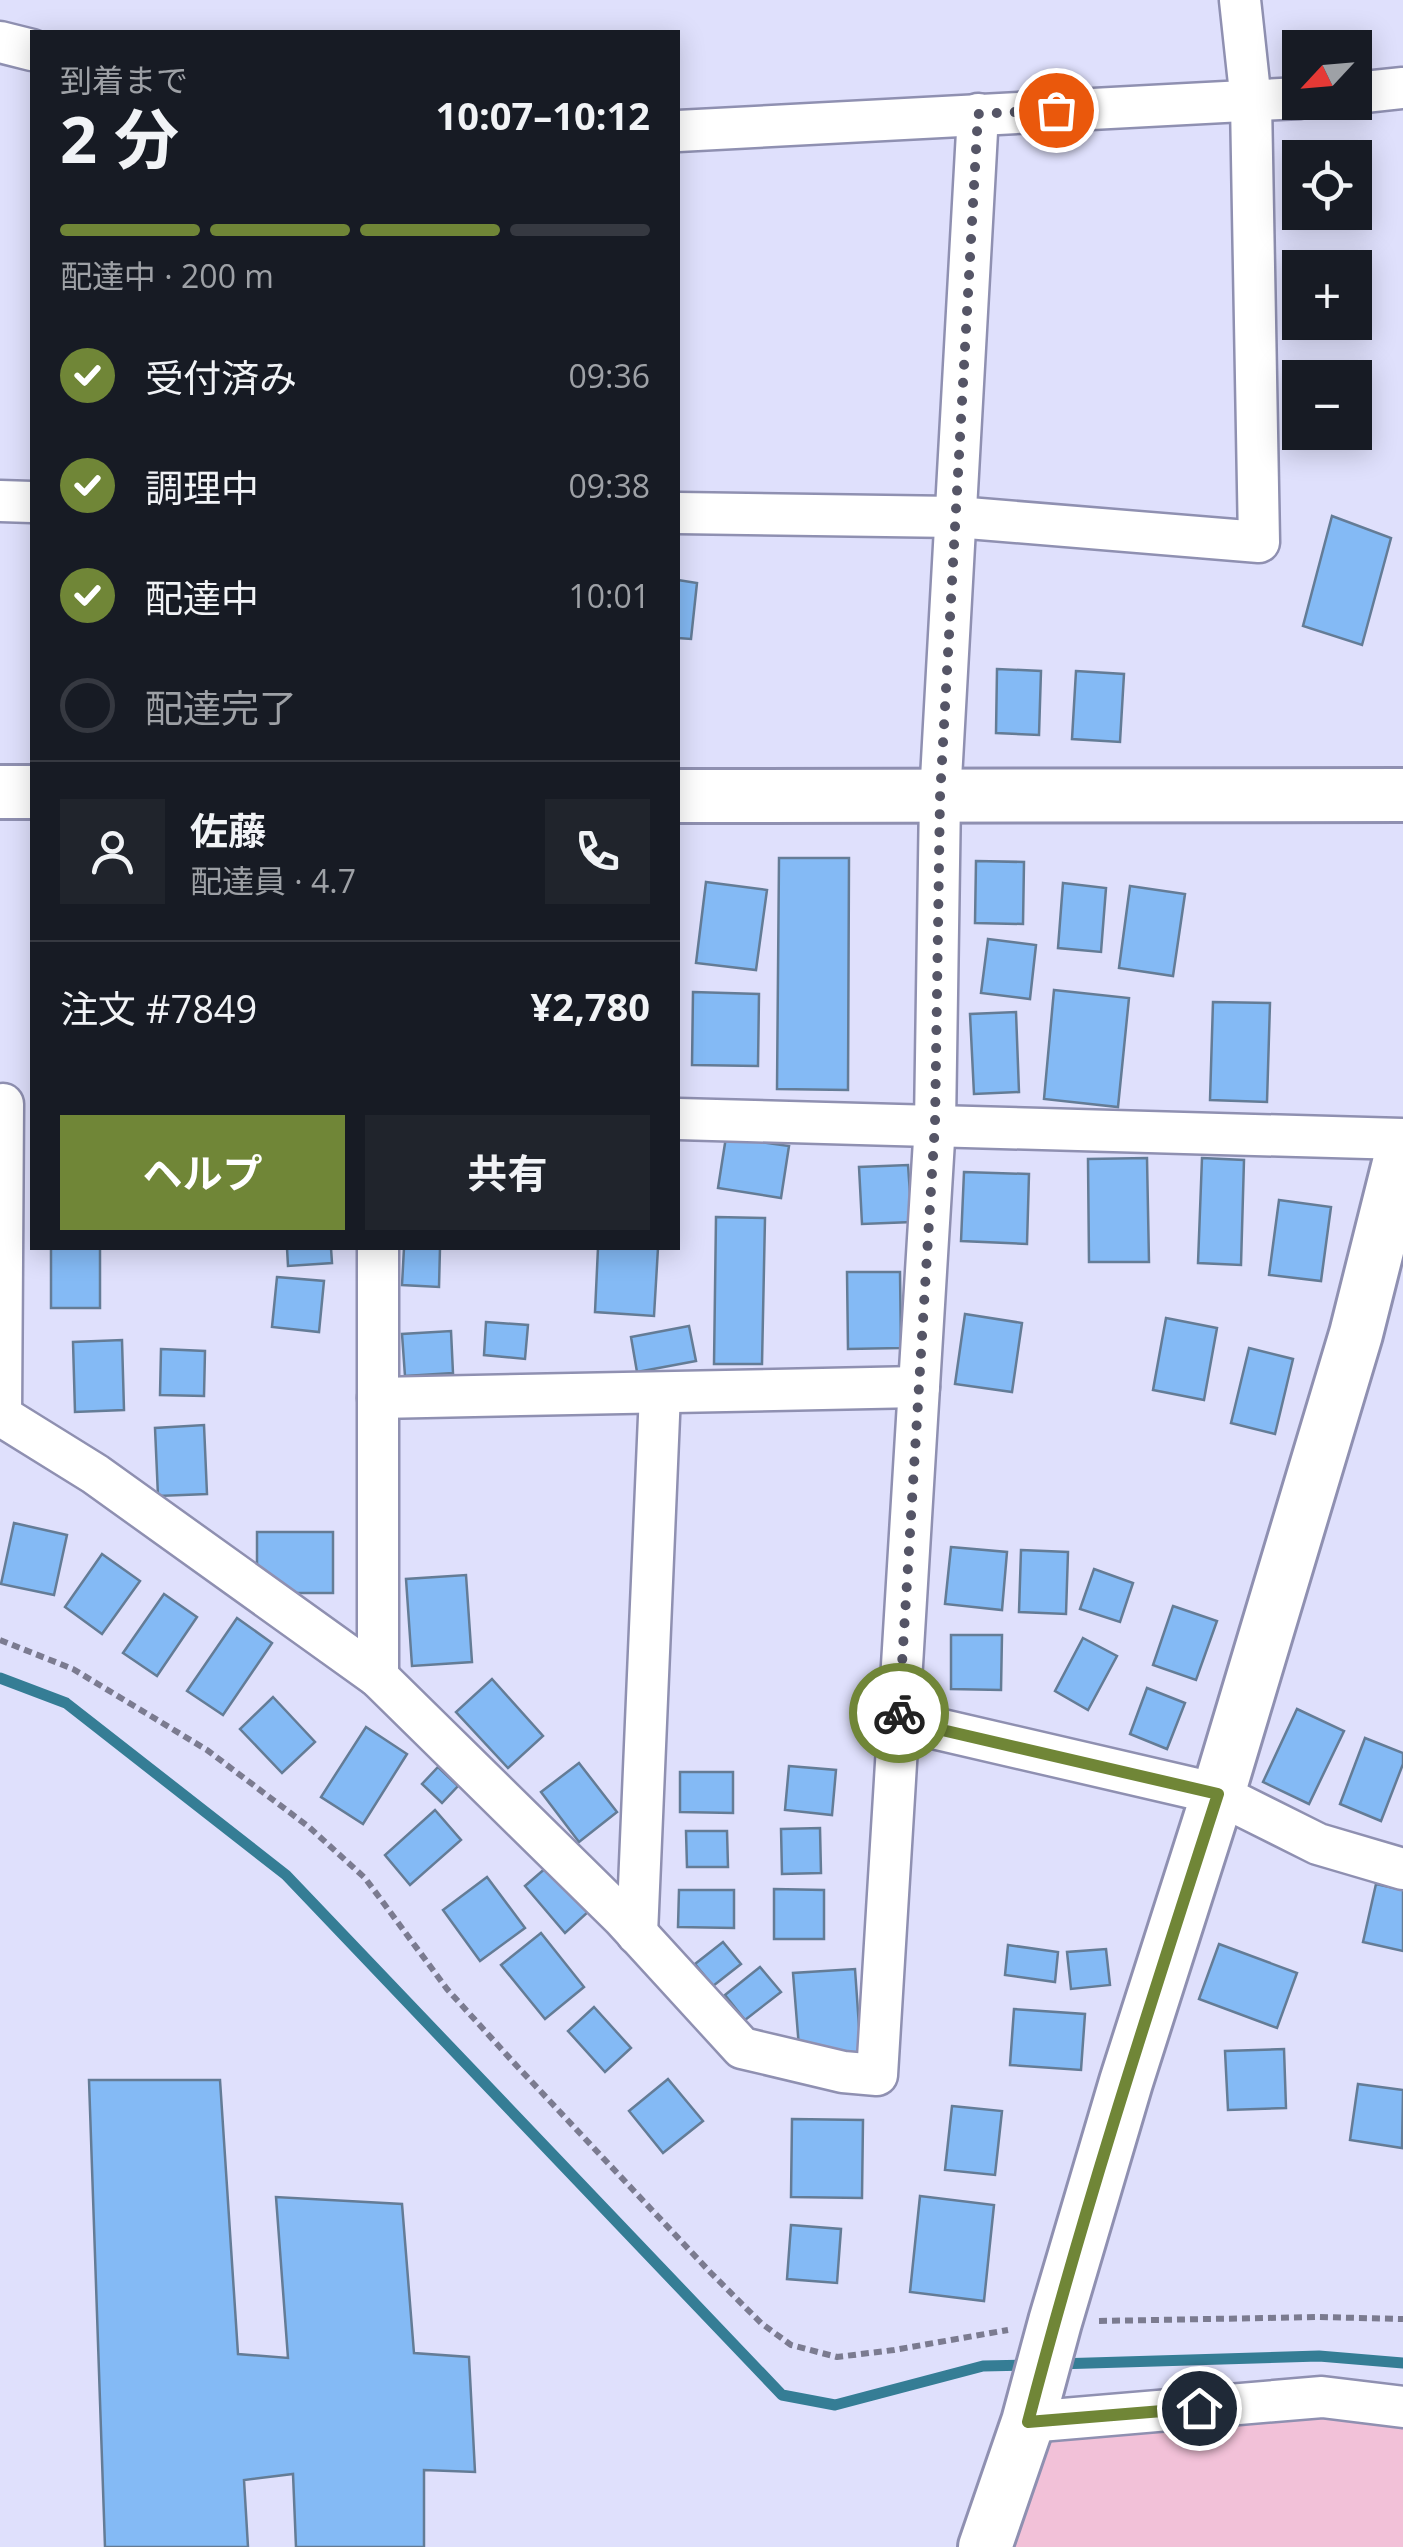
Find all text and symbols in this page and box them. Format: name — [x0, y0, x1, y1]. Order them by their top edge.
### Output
north arrow — [1282, 30, 1372, 120]
map controls — [1282, 30, 1372, 450]
text: 到着まで — [60, 58, 188, 101]
pin — [1014, 68, 1099, 153]
icon: bag — [1029, 83, 1084, 138]
text: 10:07–10:12 — [436, 89, 650, 141]
text: 2 分 — [60, 94, 179, 182]
button: locate — [1282, 140, 1372, 230]
button: + — [1282, 250, 1372, 340]
text: 配達中 · 200 m — [60, 254, 274, 297]
icon: check — [60, 348, 115, 403]
text: 受付済み — [145, 351, 297, 403]
text: 09:36 — [568, 354, 650, 397]
button: − — [1282, 360, 1372, 450]
icon: check — [60, 458, 115, 513]
text: 調理中 — [145, 461, 259, 513]
text: 09:38 — [568, 464, 650, 507]
icon: check — [60, 568, 115, 623]
text: 配達中 — [145, 571, 259, 623]
text: 10:01 — [568, 574, 650, 617]
text: 配達完了 — [145, 681, 297, 733]
button: person — [60, 799, 165, 904]
button: phone — [545, 799, 650, 904]
text: 佐藤 — [190, 804, 266, 856]
text: 配達員 · 4.7 — [190, 859, 356, 902]
text: ¥2,780 — [531, 980, 650, 1032]
text: 注文 #7849 — [60, 982, 257, 1034]
button: ヘルプ — [60, 1115, 345, 1230]
button: 共有 — [365, 1115, 650, 1230]
courier — [849, 1663, 949, 1763]
icon: bike — [872, 1686, 927, 1741]
pin — [1157, 2366, 1242, 2451]
icon: home — [1172, 2381, 1227, 2436]

